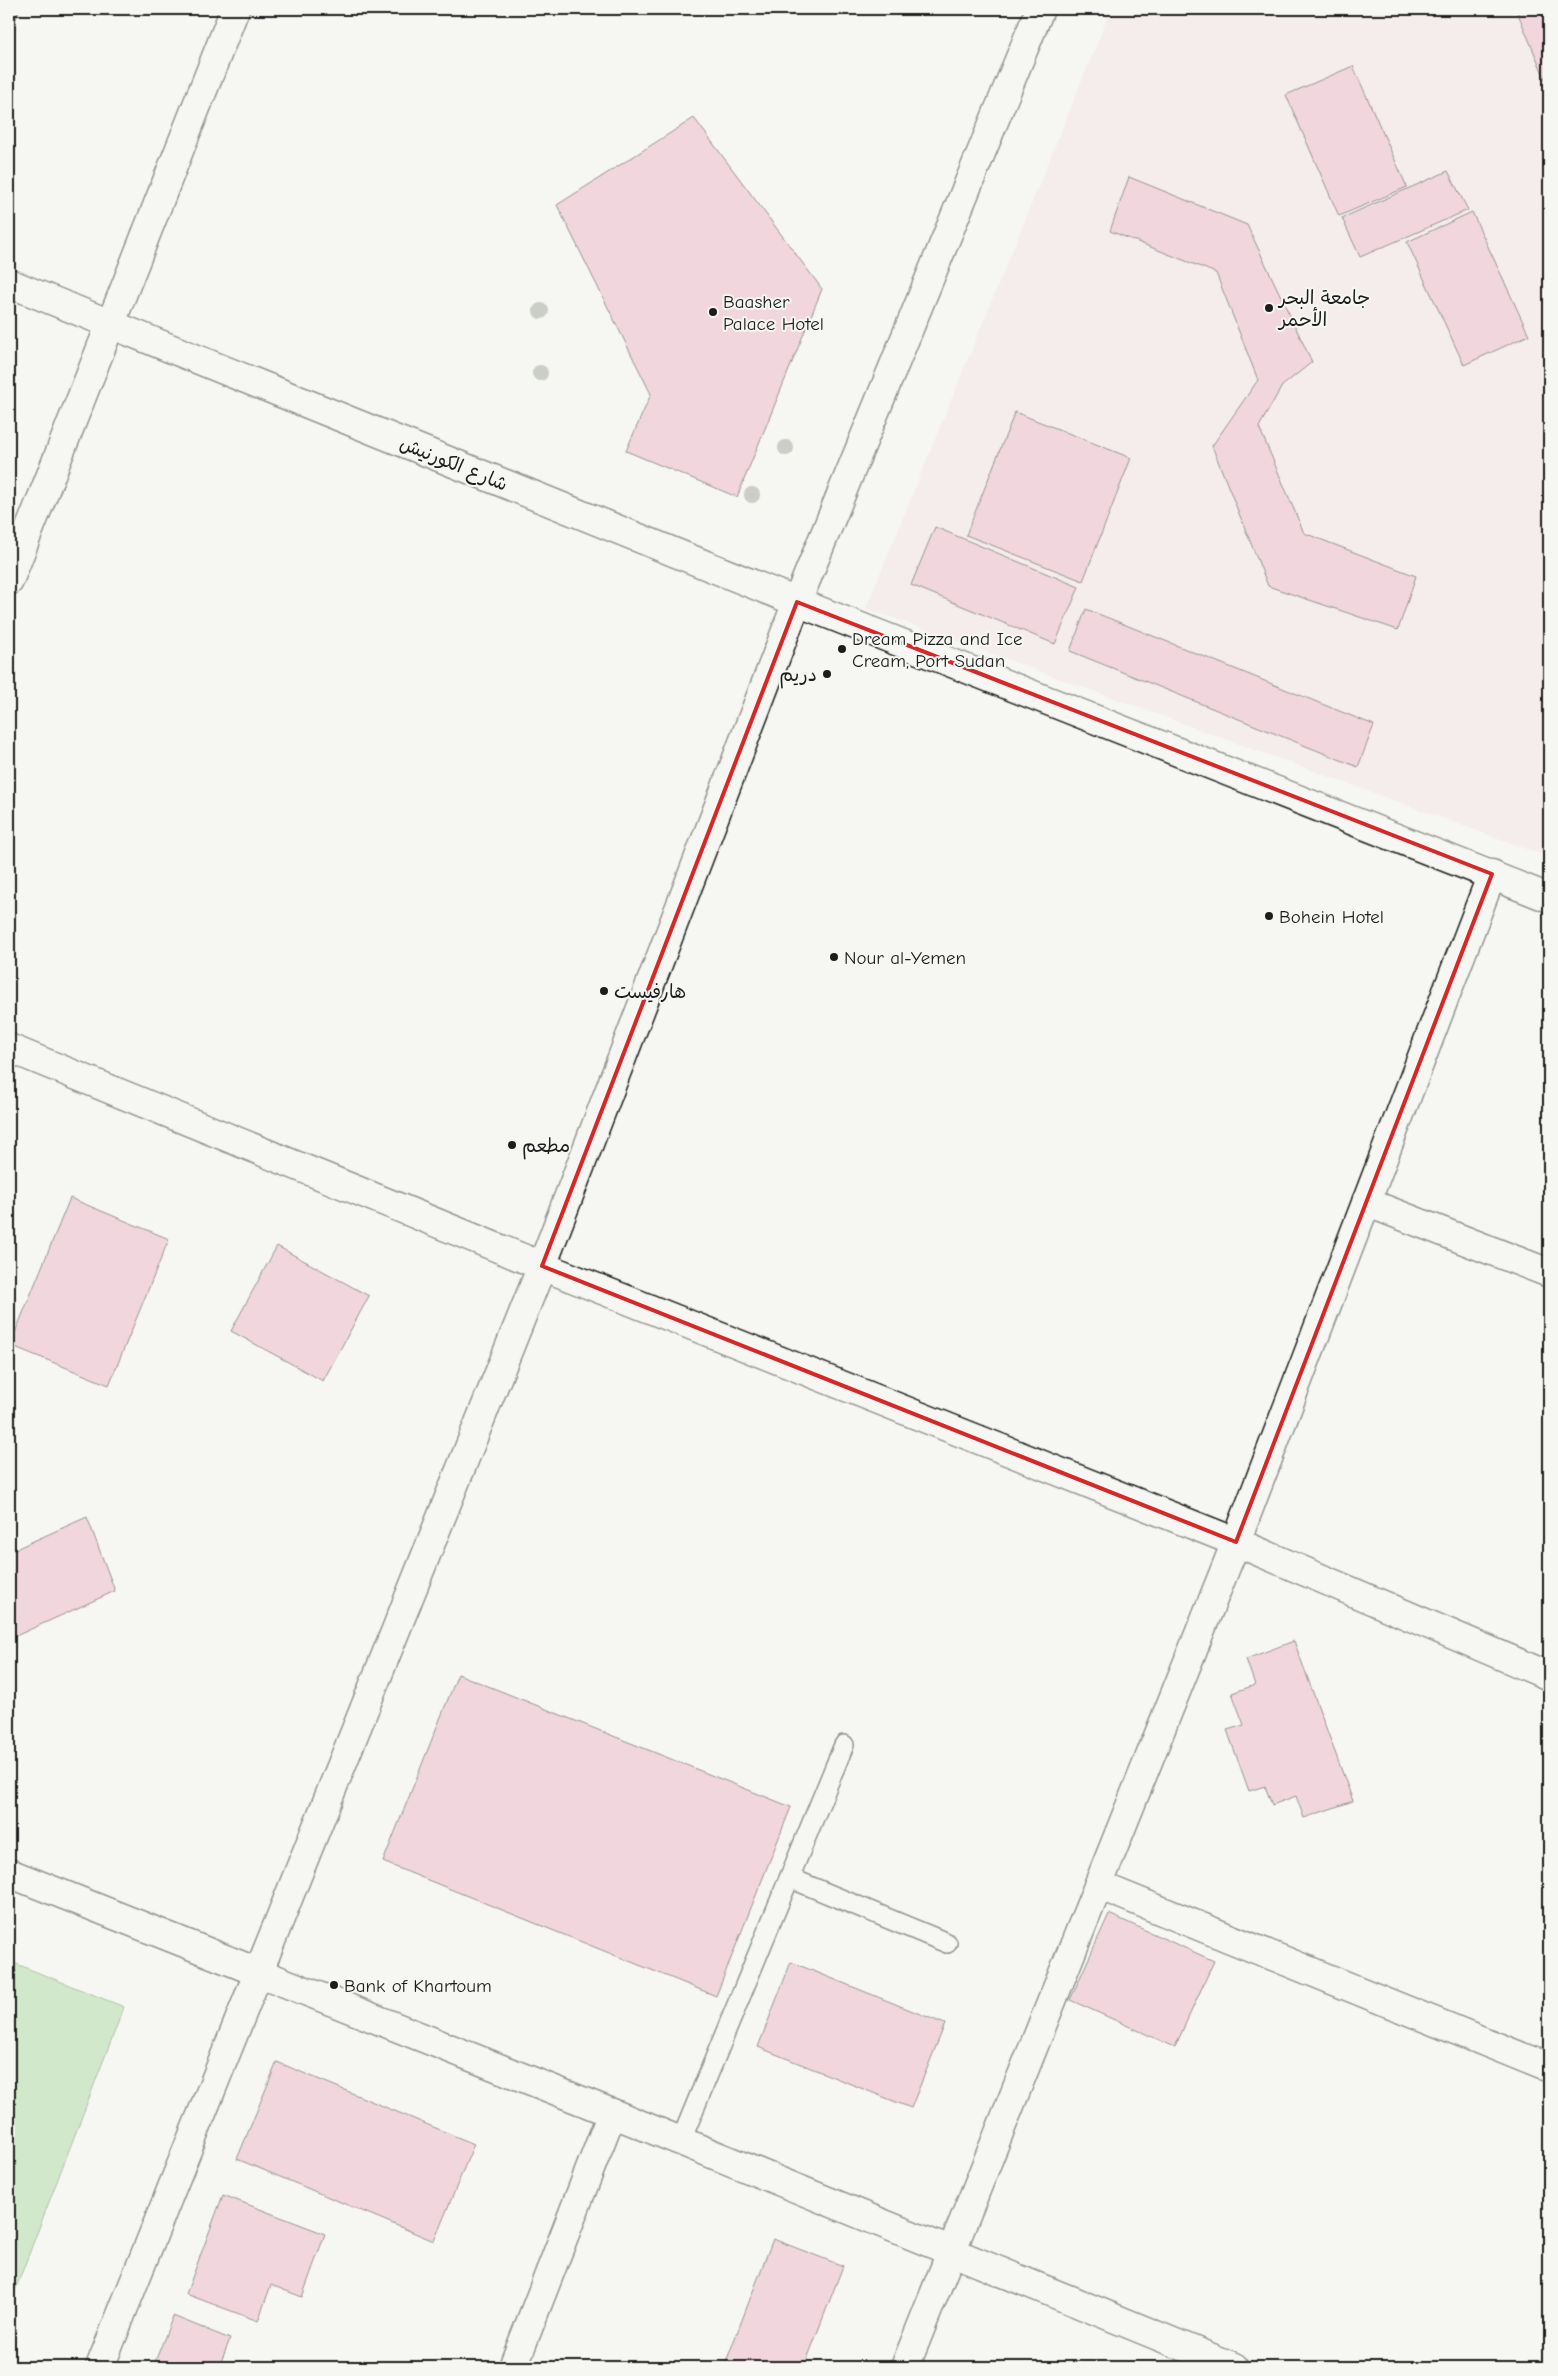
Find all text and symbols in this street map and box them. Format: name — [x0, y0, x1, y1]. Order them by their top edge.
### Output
place label: جامعة البحر الأحمر — [1277, 287, 1370, 331]
place label: Baasher Palace Hotel — [723, 291, 824, 335]
marker: جامعة البحر الأحمر — [1263, 302, 1275, 314]
marker: Baasher Palace Hotel — [707, 306, 719, 318]
street label: شارع الكورنيش — [396, 432, 511, 497]
place label: Dream Pizza and Ice Cream, Port Sudan — [852, 628, 1023, 672]
marker: Dream Pizza and Ice Cream, Port Sudan — [836, 643, 848, 655]
place label: دريم — [779, 664, 817, 689]
marker: دريم — [821, 668, 833, 680]
place label: Bohein Hotel — [1279, 906, 1384, 928]
marker: Bohein Hotel — [1263, 910, 1275, 922]
place label: Nour al-Yemen — [844, 947, 966, 969]
marker: Nour al-Yemen — [828, 951, 840, 963]
place label: هارفيست — [614, 981, 686, 1003]
marker: هارفيست — [598, 985, 610, 997]
place label: مطعم — [522, 1135, 570, 1160]
marker: مطعم — [506, 1139, 518, 1151]
place label: Bank of Khartoum — [344, 1975, 492, 1997]
marker: Bank of Khartoum — [328, 1979, 340, 1991]

